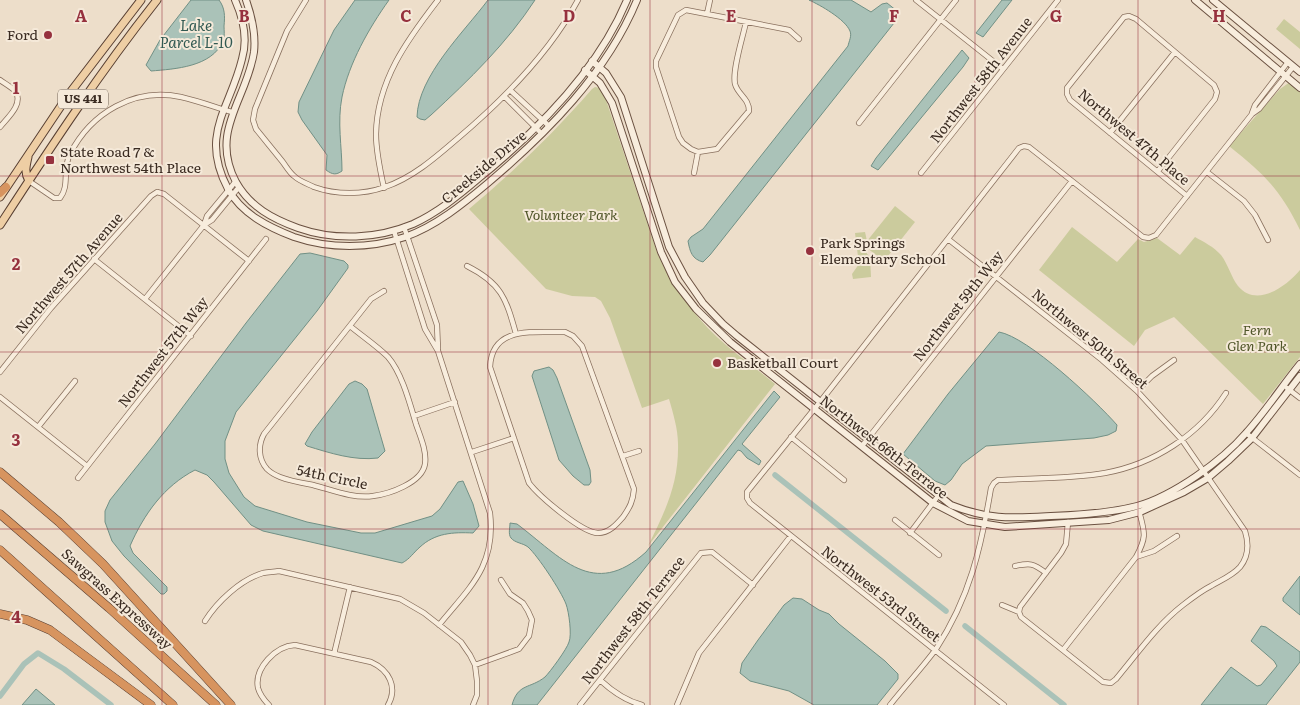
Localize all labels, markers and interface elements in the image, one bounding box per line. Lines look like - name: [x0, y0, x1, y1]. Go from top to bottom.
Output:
- text: A: [75, 3, 87, 27]
- text: B: [238, 3, 250, 27]
- text: C: [400, 3, 412, 27]
- text: D: [563, 3, 575, 27]
- text: E: [726, 3, 737, 27]
- text: F: [889, 3, 899, 27]
- text: G: [1050, 3, 1062, 27]
- text: H: [1212, 3, 1226, 27]
- street label: Northwest 58th Avenue: [925, 12, 1036, 147]
- water label: Lake Parcel L-10: [159, 13, 233, 53]
- place label: Ford: [7, 24, 38, 44]
- marker: Ford: [42, 29, 54, 41]
- text: 1: [13, 75, 20, 99]
- street label: Northwest 47th Place: [1074, 83, 1195, 189]
- road number: US 441: [58, 90, 108, 108]
- street label: Creekside Drive: [437, 125, 530, 208]
- place label: State Road 7 & Northwest 54th Place: [60, 141, 201, 177]
- marker: State Road 7 & Northwest 54th Place: [44, 154, 56, 166]
- park label: Volunteer Park: [524, 204, 618, 224]
- street label: Northwest 57th Avenue: [10, 207, 127, 337]
- place label: Park Springs Elementary School: [820, 232, 946, 268]
- marker: Park Springs Elementary School: [804, 245, 816, 257]
- street label: Northwest 59th Way: [908, 245, 1007, 365]
- text: 2: [12, 251, 21, 275]
- street label: Northwest 50th Street: [1028, 283, 1153, 393]
- street label: Northwest 57th Way: [113, 291, 212, 411]
- park label: Fern Glen Park: [1227, 319, 1287, 355]
- place label: Basketball Court: [727, 352, 839, 372]
- marker: Basketball Court: [711, 357, 723, 369]
- street label: Northwest 66th Terrace: [816, 390, 953, 503]
- text: 3: [12, 427, 21, 451]
- street label: 54th Circle: [295, 459, 370, 493]
- street label: Northwest 53rd Street: [818, 540, 946, 646]
- street label: Sawgrass Expressway: [58, 543, 178, 654]
- street label: Northwest 58th Terrace: [576, 551, 689, 688]
- text: 4: [11, 604, 21, 628]

